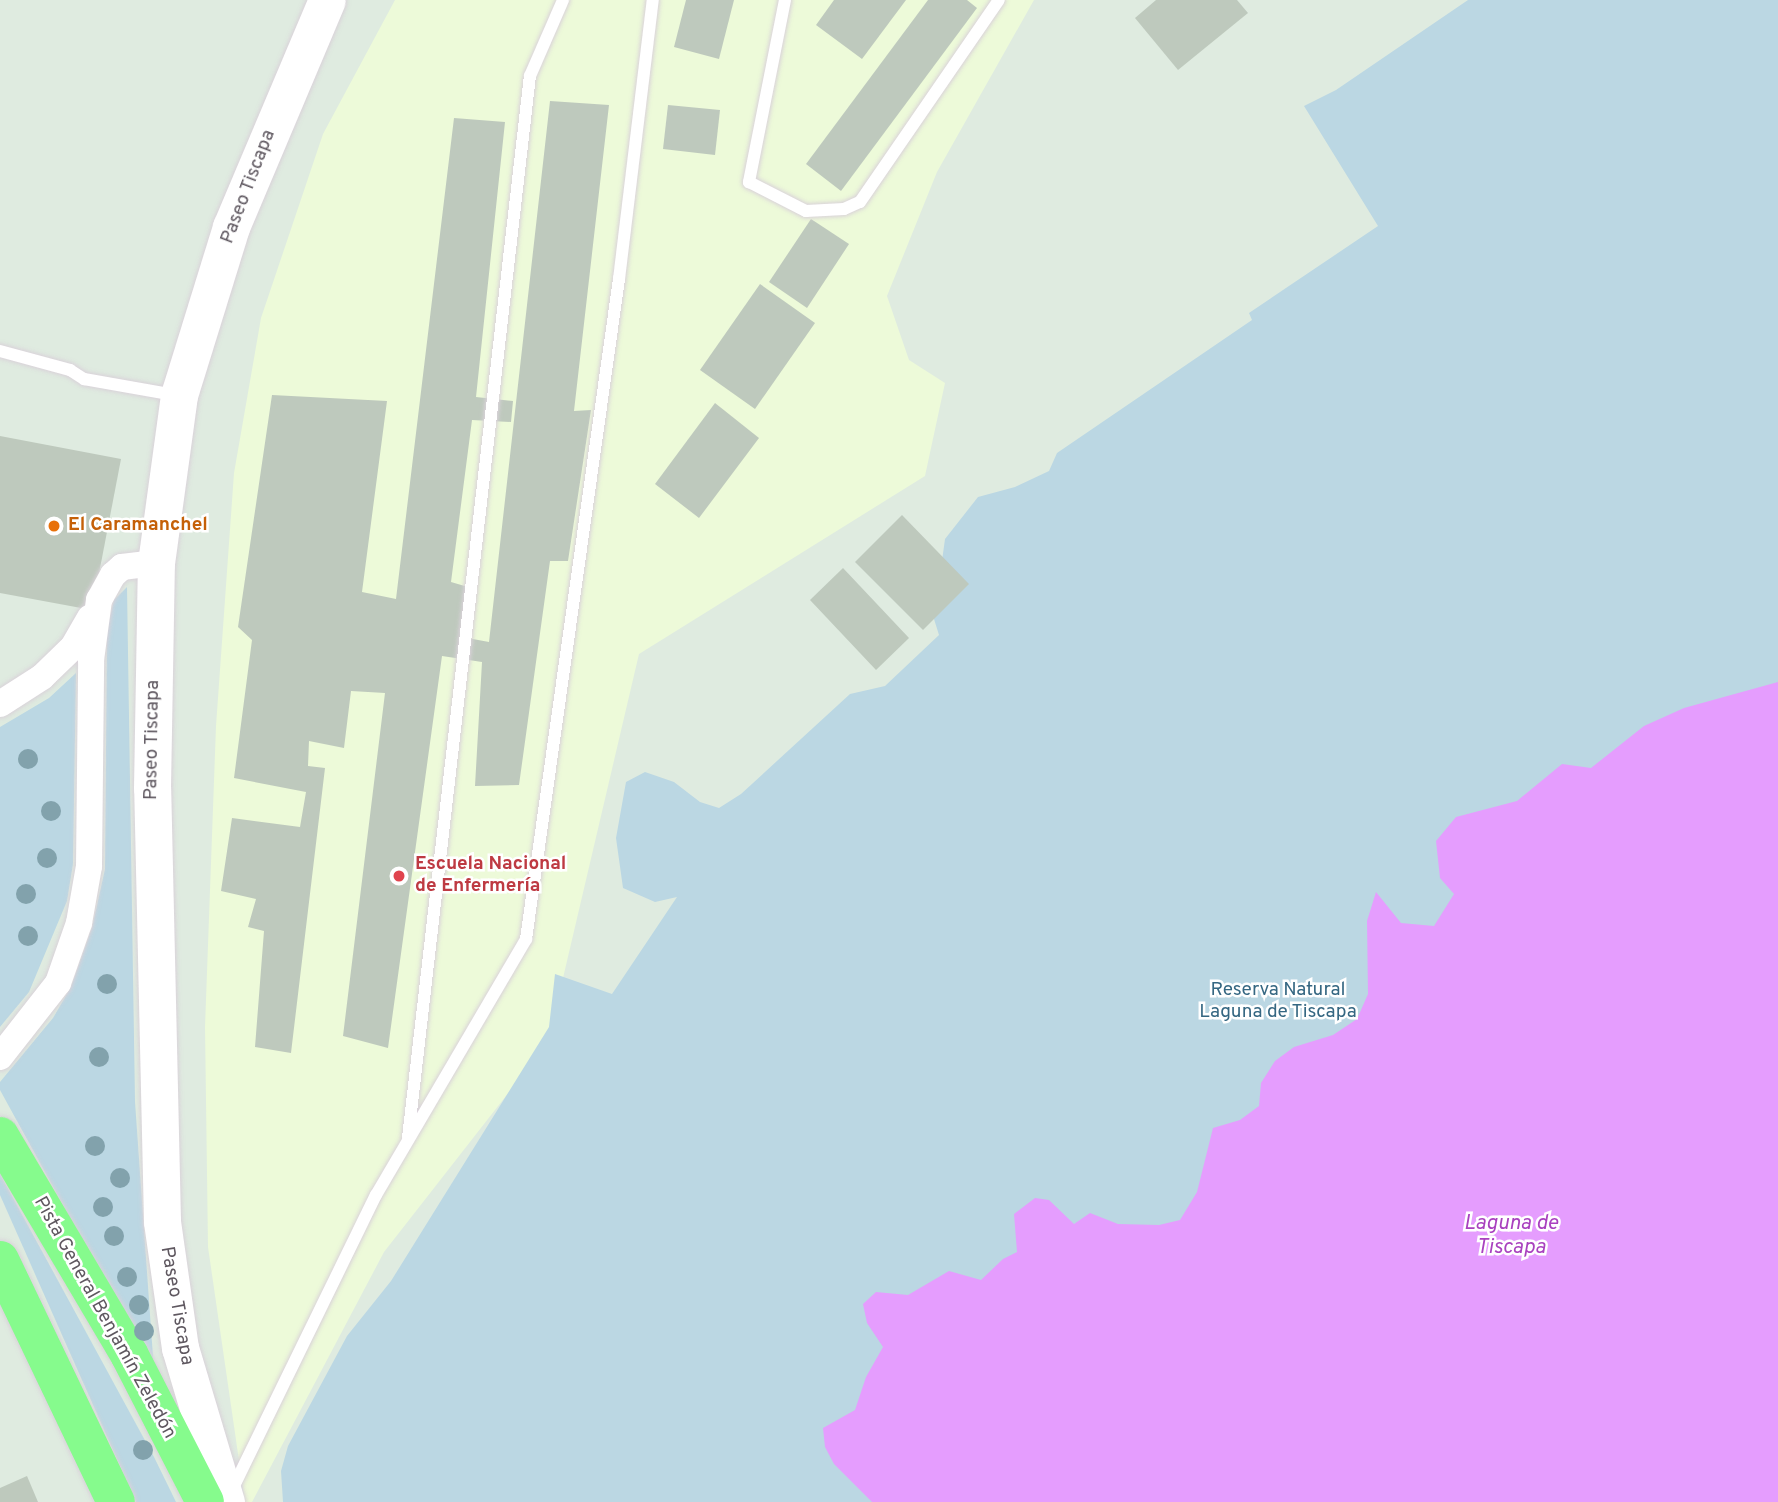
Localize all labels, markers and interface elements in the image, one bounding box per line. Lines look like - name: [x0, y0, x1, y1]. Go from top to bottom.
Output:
- street label: Paseo Tiscapa: [217, 126, 281, 248]
- place label: El Caramanchel: [68, 515, 208, 537]
- marker: El Caramanchel: [46, 518, 62, 534]
- street label: Paseo Tiscapa: [141, 679, 165, 801]
- place label: Escuela Nacional de Enfermería: [415, 854, 566, 898]
- marker: Escuela Nacional de Enfermería: [389, 866, 409, 886]
- park label: Reserva Natural Laguna de Tiscapa: [1199, 980, 1357, 1024]
- street label: Pista General Benjamín Zeledón: [28, 1193, 180, 1443]
- water label: Laguna de Tiscapa: [1464, 1211, 1558, 1261]
- street label: Paseo Tiscapa: [154, 1244, 198, 1368]

